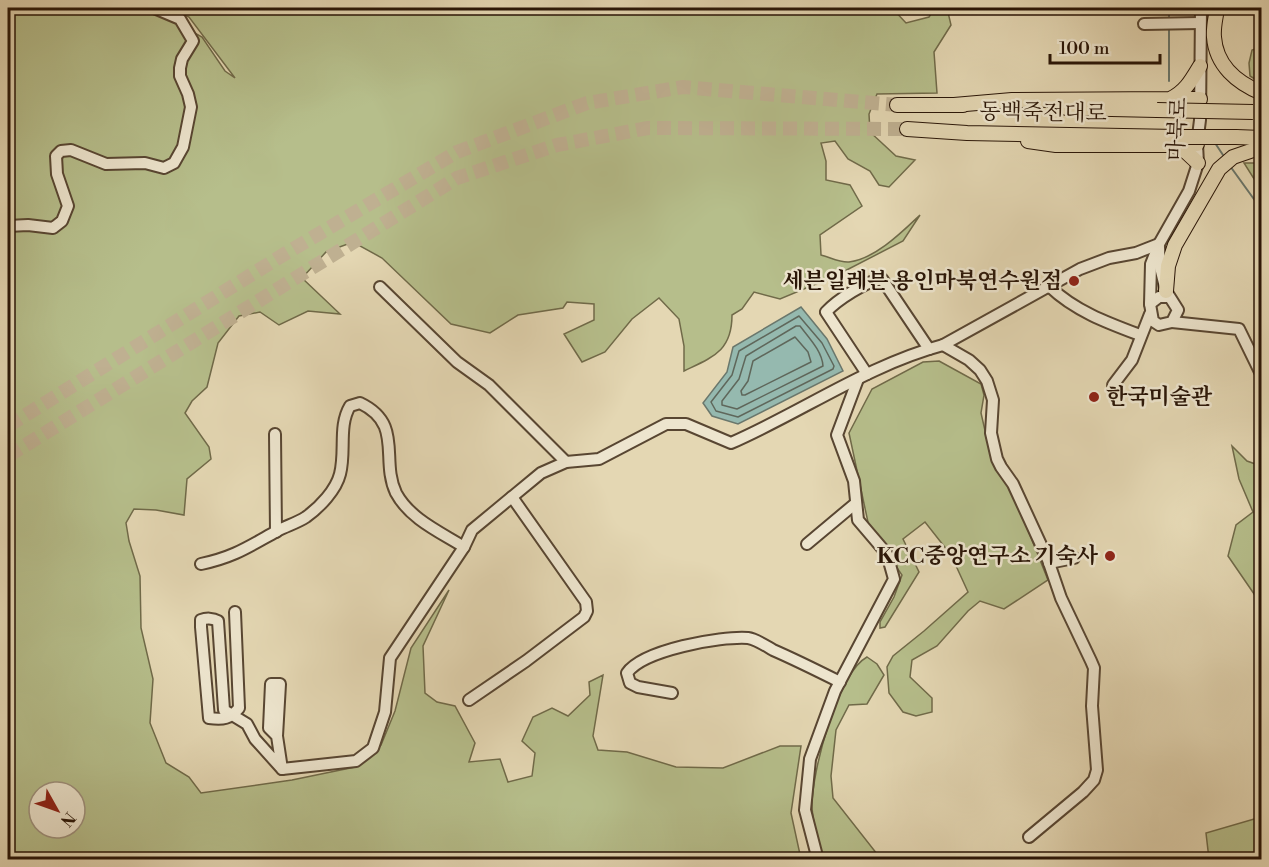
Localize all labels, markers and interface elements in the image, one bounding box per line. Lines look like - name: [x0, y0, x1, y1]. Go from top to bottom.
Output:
- scale bar: [1050, 27, 1160, 65]
- text: 100 m: [1059, 37, 1110, 60]
- street label: 마북로: [1163, 96, 1193, 162]
- street label: 동백죽전대로: [979, 98, 1107, 128]
- place label: 세븐일레븐 용인마북연수원점: [782, 268, 1062, 295]
- marker: 세븐일레븐 용인마북연수원점: [1067, 274, 1081, 288]
- place label: 한국미술관: [1106, 384, 1213, 411]
- marker: 한국미술관: [1087, 390, 1101, 404]
- place label: KCC중앙연구소 기숙사: [877, 543, 1099, 570]
- marker: KCC중앙연구소 기숙사: [1103, 549, 1117, 563]
- north arrow: [27, 780, 87, 840]
- text: N: [56, 808, 79, 831]

